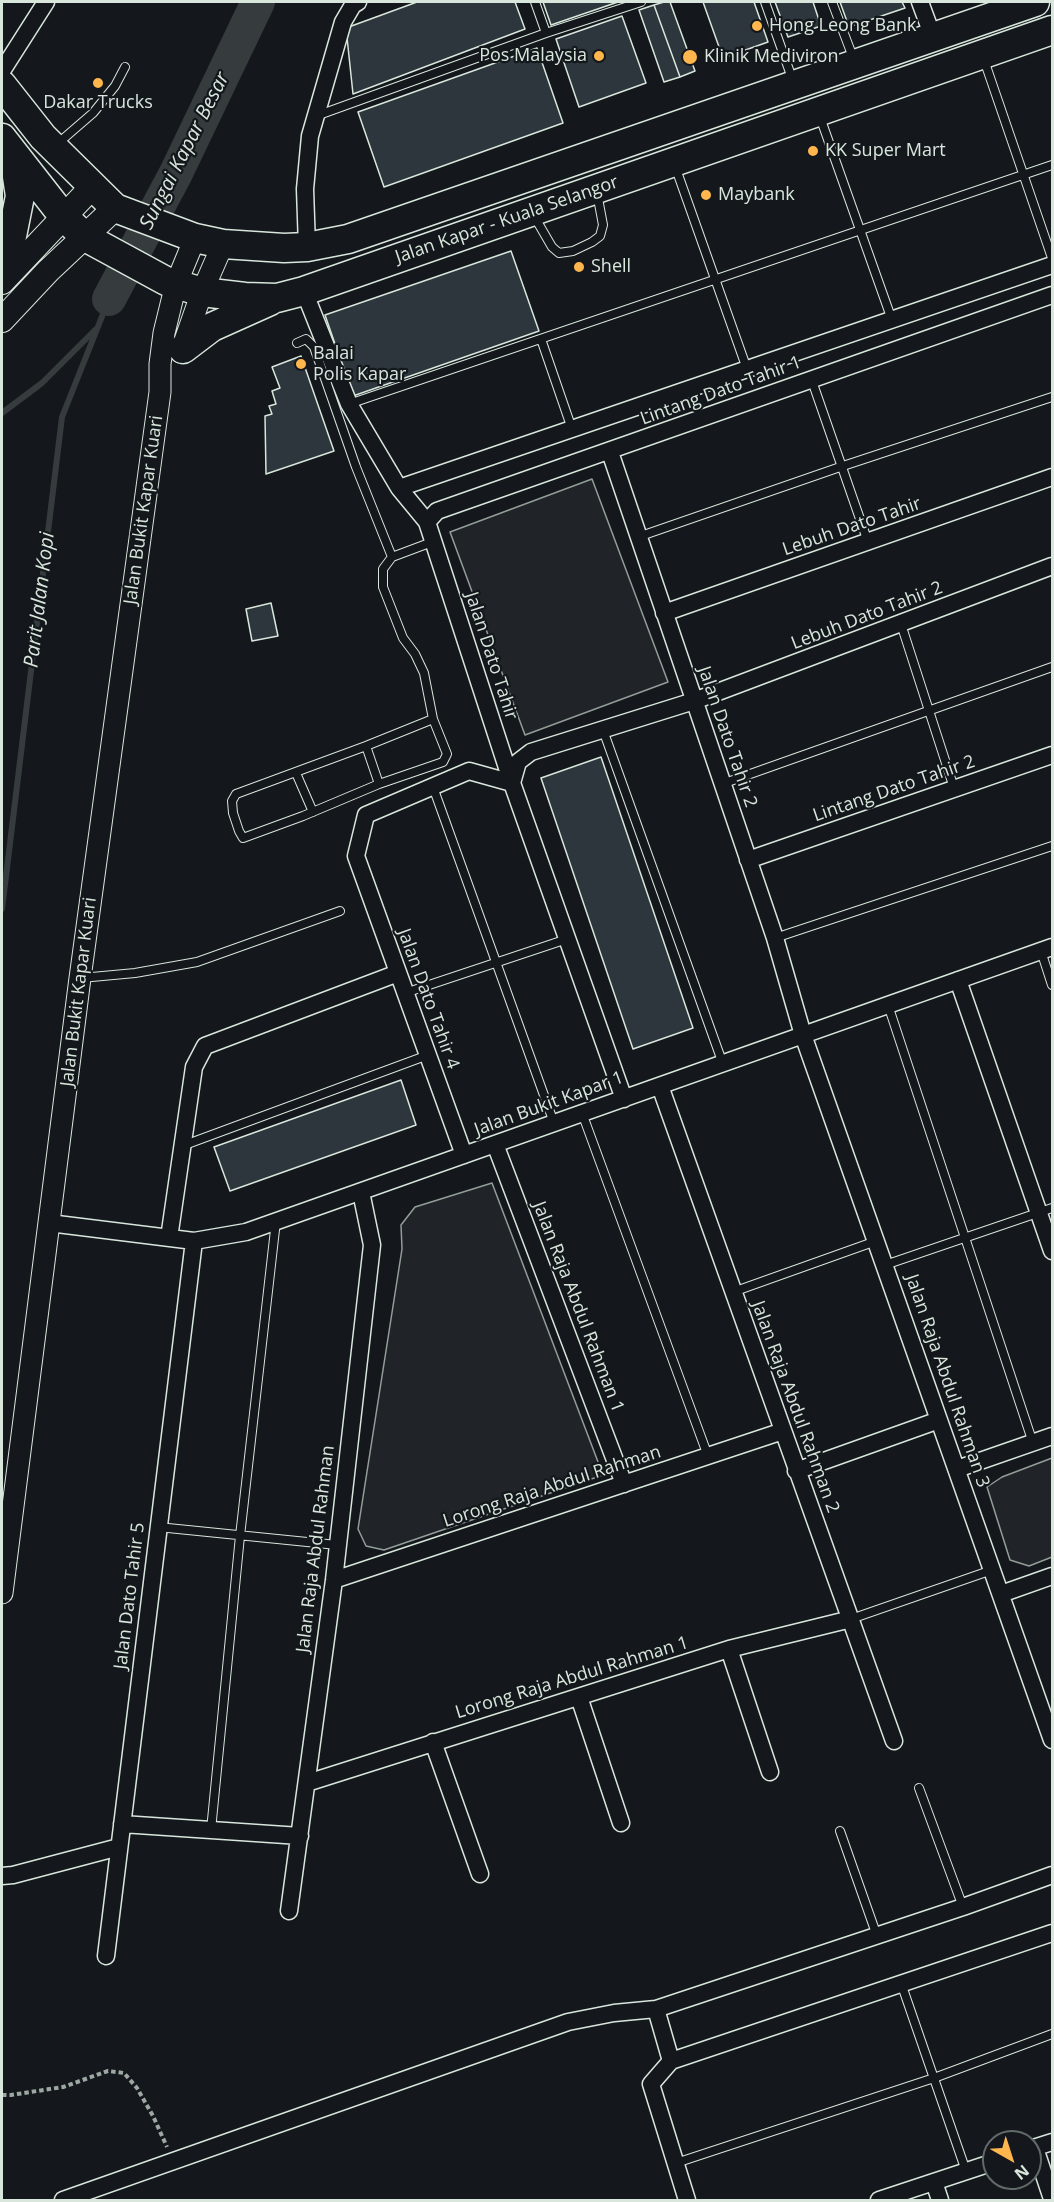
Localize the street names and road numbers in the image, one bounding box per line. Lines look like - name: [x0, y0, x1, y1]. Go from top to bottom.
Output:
- street label: Jalan Kapar - Kuala Selangor: [393, 172, 621, 268]
- street label: Lintang Dato Tahir 1: [638, 352, 804, 430]
- street label: Jalan Bukit Kapar Kuari: [120, 414, 168, 606]
- street label: Lebuh Dato Tahir: [780, 493, 924, 561]
- street label: Lebuh Dato Tahir 2: [788, 577, 946, 655]
- street label: Jalan Dato Tahir: [460, 589, 522, 723]
- street label: Jalan Dato Tahir 2: [693, 664, 761, 810]
- street label: Lintang Dato Tahir 2: [810, 751, 978, 827]
- street label: Jalan Bukit Kapar Kuari: [57, 896, 101, 1088]
- street label: Jalan Dato Tahir 4: [393, 926, 463, 1072]
- street label: Jalan Bukit Kapar 1: [471, 1067, 627, 1141]
- street label: Jalan Raja Abdul Rahman 1: [528, 1199, 628, 1415]
- street label: Jalan Raja Abdul Rahman 3: [900, 1272, 994, 1490]
- street label: Jalan Raja Abdul Rahman 2: [747, 1298, 843, 1516]
- street label: Lorong Raja Abdul Rahman: [440, 1442, 664, 1532]
- street label: Jalan Raja Abdul Rahman: [293, 1444, 339, 1654]
- street label: Jalan Dato Tahir 5: [110, 1521, 150, 1671]
- street label: Lorong Raja Abdul Rahman 1: [453, 1632, 691, 1724]

